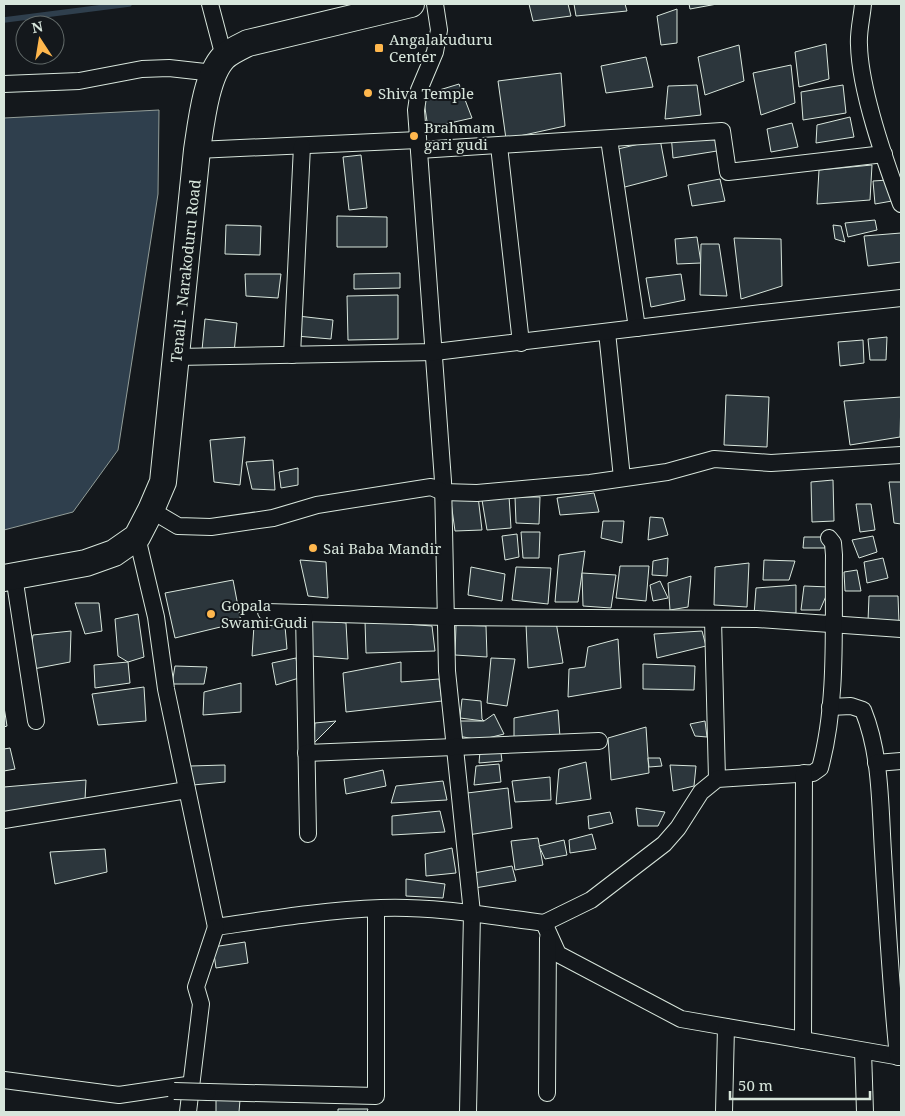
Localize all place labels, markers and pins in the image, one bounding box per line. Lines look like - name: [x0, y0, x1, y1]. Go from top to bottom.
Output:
- place label: Angalakuduru Center: [389, 29, 493, 66]
- marker: Angalakuduru Center: [373, 42, 385, 54]
- place label: Shiva Temple: [378, 83, 474, 103]
- marker: Shiva Temple: [362, 87, 374, 99]
- place label: Brahmam gari gudi: [424, 117, 495, 154]
- marker: Brahmam gari gudi: [408, 130, 420, 142]
- place label: Sai Baba Mandir: [323, 538, 441, 558]
- marker: Sai Baba Mandir: [307, 542, 319, 554]
- place label: Gopala Swami Gudi: [221, 595, 308, 632]
- marker: Gopala Swami Gudi: [205, 608, 217, 620]

